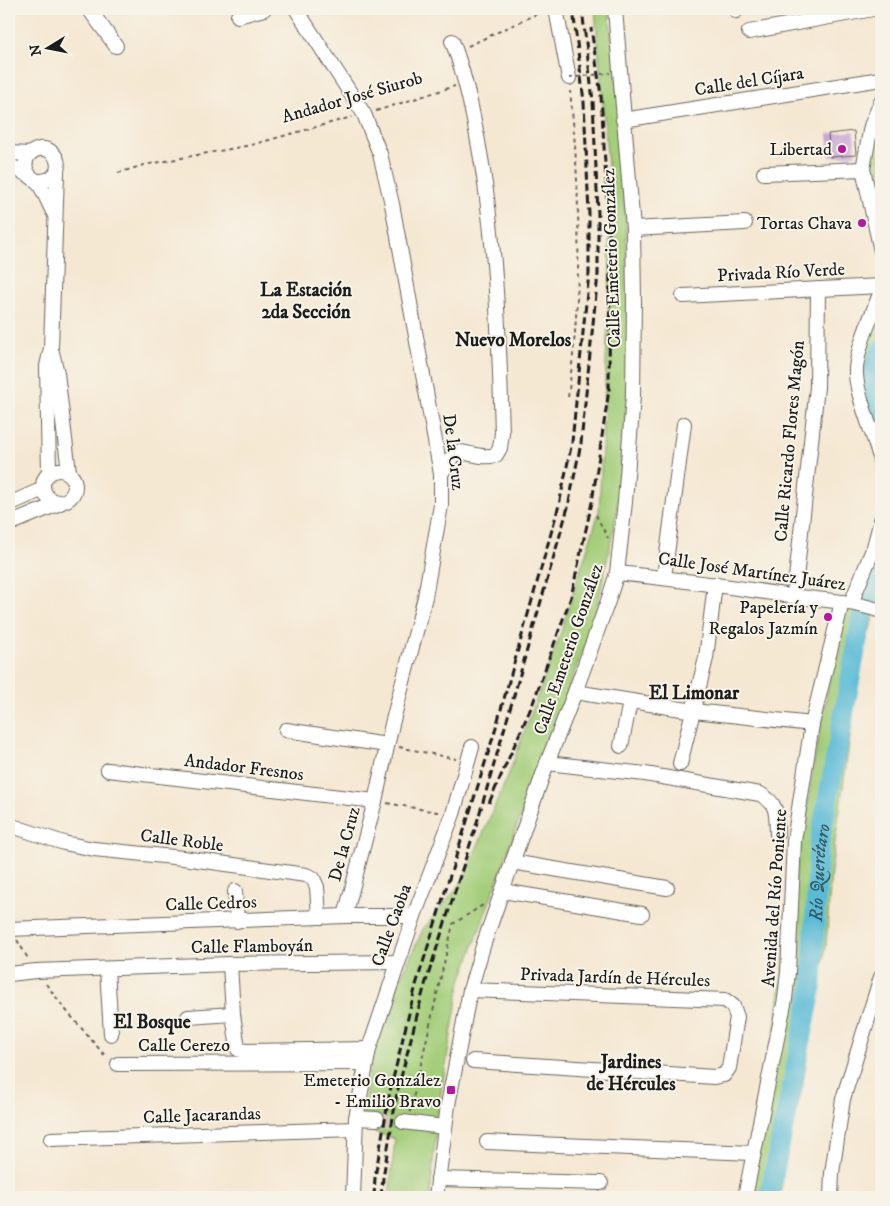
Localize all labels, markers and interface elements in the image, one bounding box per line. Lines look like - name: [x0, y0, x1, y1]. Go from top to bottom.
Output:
- north arrow: [22, 22, 72, 72]
- text: N: [26, 42, 46, 57]
- street label: Calle del Cíjara: [693, 62, 806, 101]
- street label: Andador José Siurob: [279, 67, 425, 129]
- place label: Libertad: [769, 139, 832, 161]
- marker: Libertad: [836, 143, 848, 155]
- street label: Calle Emeterio González: [598, 168, 626, 348]
- place label: Tortas Chava: [757, 213, 852, 235]
- marker: Tortas Chava: [856, 217, 868, 229]
- street label: Privada Río Verde: [717, 259, 846, 287]
- district label: La Estación 2da Sección: [260, 279, 353, 324]
- district label: Nuevo Morelos: [455, 329, 572, 352]
- street label: Calle Ricardo Flores Magón: [770, 339, 810, 543]
- street label: De la Cruz: [437, 413, 469, 492]
- street label: Calle José Martínez Juárez: [657, 548, 847, 596]
- street label: Calle Emeterio González: [529, 561, 609, 738]
- place label: Papelería y Regalos Jazmín: [708, 597, 819, 640]
- marker: Papelería y Regalos Jazmín: [822, 611, 834, 623]
- district label: El Limonar: [649, 682, 740, 705]
- street label: Andador Fresnos: [183, 750, 305, 786]
- street label: De la Cruz: [324, 804, 366, 884]
- street label: Avenida del Río Poniente: [758, 808, 792, 988]
- water label: Río Querétaro: [805, 822, 836, 923]
- street label: Calle Roble: [139, 825, 225, 857]
- street label: Calle Caoba: [367, 881, 417, 970]
- street label: Calle Cedros: [165, 891, 257, 917]
- street label: Calle Flamboyán: [191, 935, 314, 959]
- street label: Privada Jardín de Hércules: [519, 964, 710, 992]
- district label: El Bosque: [113, 1011, 191, 1035]
- street label: Calle Cerezo: [138, 1035, 230, 1057]
- district label: Jardines de Hércules: [586, 1051, 676, 1096]
- place label: Emeterio González - Emilio Bravo: [303, 1070, 441, 1113]
- marker: Emeterio González - Emilio Bravo: [445, 1084, 457, 1096]
- street label: Calle Jacarandas: [143, 1103, 261, 1129]

